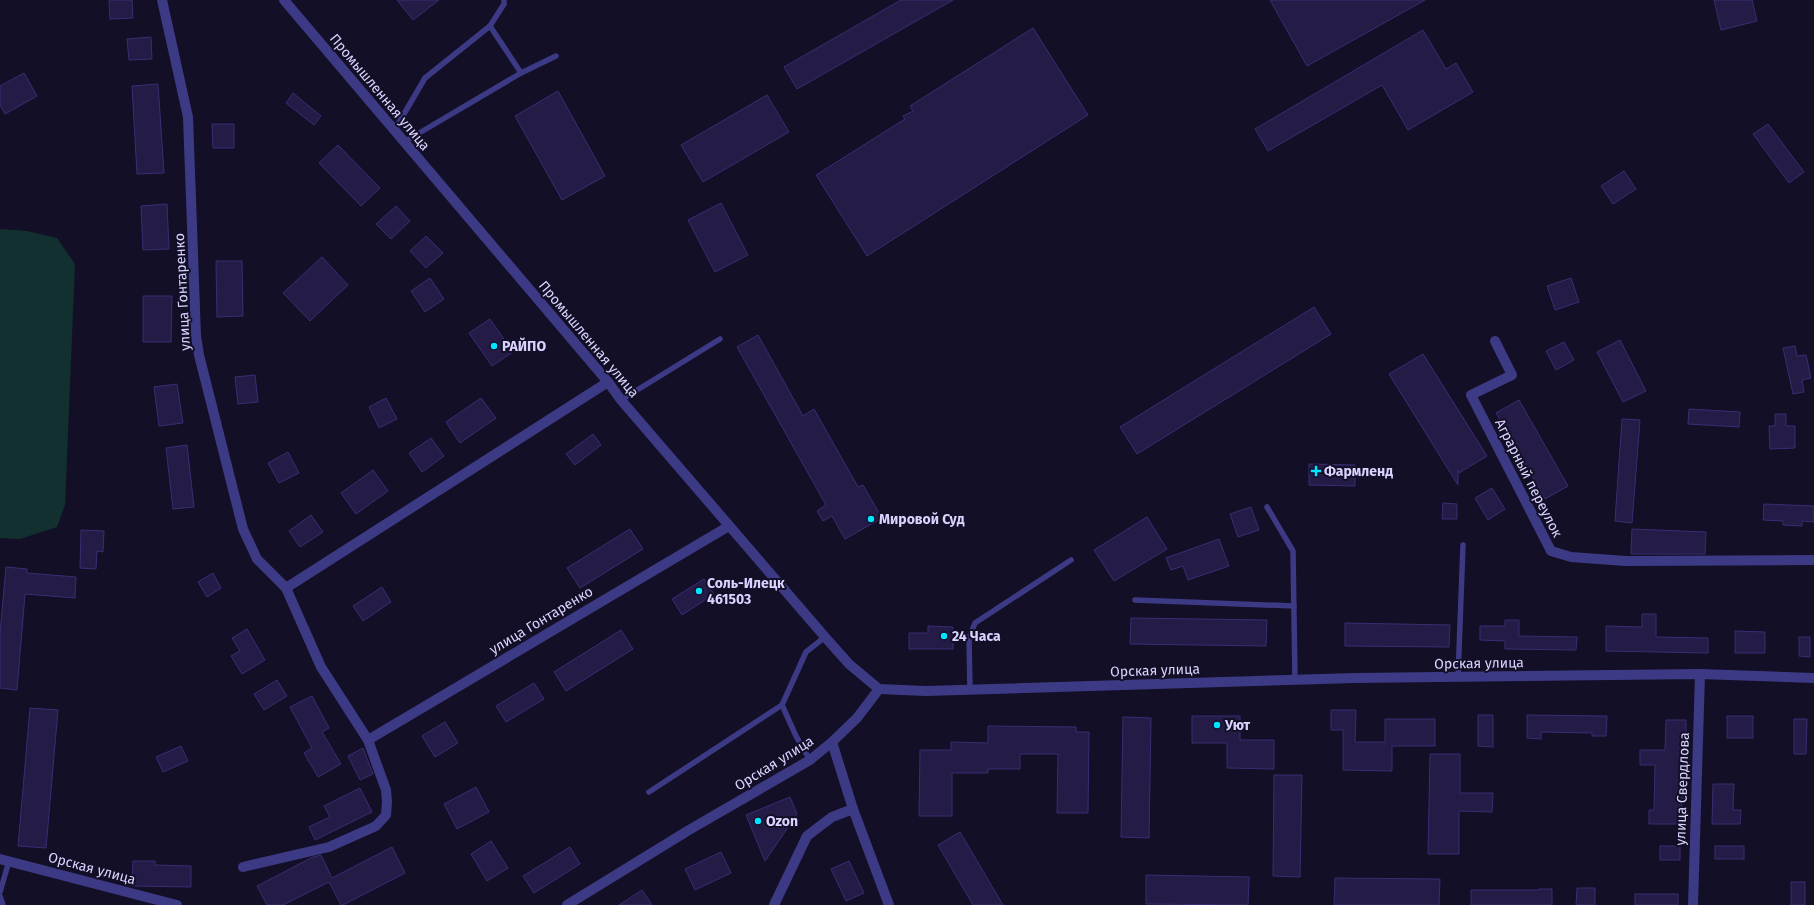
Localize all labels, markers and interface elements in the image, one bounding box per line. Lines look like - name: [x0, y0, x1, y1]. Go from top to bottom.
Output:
- street label: Промышленная улица: [326, 31, 433, 154]
- street label: улица Гонтаренко: [171, 233, 194, 351]
- street label: Промышленная улица: [535, 278, 642, 401]
- place label: РАЙПО: [502, 337, 546, 355]
- marker: РАЙПО: [489, 341, 499, 351]
- street label: Аграрный переулок: [1491, 416, 1566, 541]
- place label: Фармленд: [1324, 463, 1393, 480]
- marker: Фармленд: [1311, 466, 1321, 476]
- place label: Мировой Суд: [879, 511, 965, 528]
- marker: Мировой Суд: [866, 514, 876, 524]
- place label: Соль-Илецк 461503: [707, 575, 785, 608]
- street label: улица Гонтаренко: [486, 583, 596, 658]
- marker: Соль-Илецк 461503: [694, 586, 704, 596]
- place label: 24 Часа: [952, 628, 1001, 645]
- marker: 24 Часа: [939, 631, 949, 641]
- street label: Орская улица: [1434, 654, 1524, 673]
- street label: Орская улица: [1110, 660, 1200, 681]
- place label: Уют: [1224, 717, 1251, 734]
- marker: Уют: [1212, 720, 1222, 730]
- street label: Орская улица: [732, 732, 817, 794]
- street label: улица Свердлова: [1672, 732, 1693, 846]
- place label: Ozon: [766, 813, 798, 830]
- marker: Ozon: [753, 816, 763, 826]
- street label: Орская улица: [46, 849, 137, 888]

